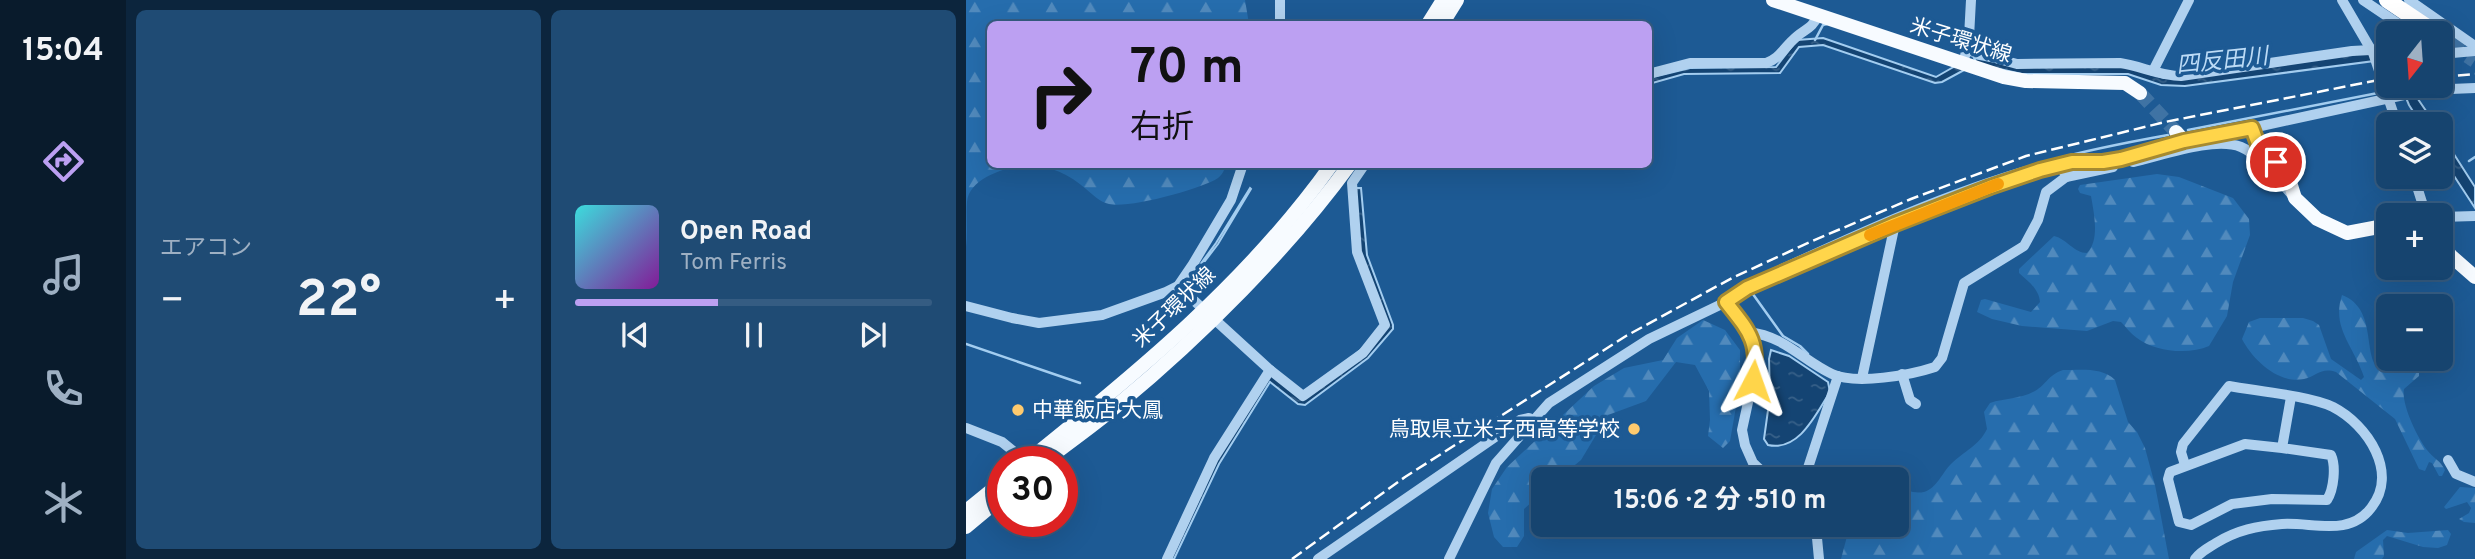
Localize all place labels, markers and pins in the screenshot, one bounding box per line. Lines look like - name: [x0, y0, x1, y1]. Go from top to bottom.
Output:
- pin: [2246, 132, 2306, 192]
- place label: 中華飯店 大鳳: [1032, 398, 1163, 425]
- marker: 中華飯店 大鳳: [1010, 402, 1026, 418]
- place label: 鳥取県立米子西高等学校: [1389, 417, 1620, 444]
- marker: 鳥取県立米子西高等学校: [1626, 421, 1642, 437]

